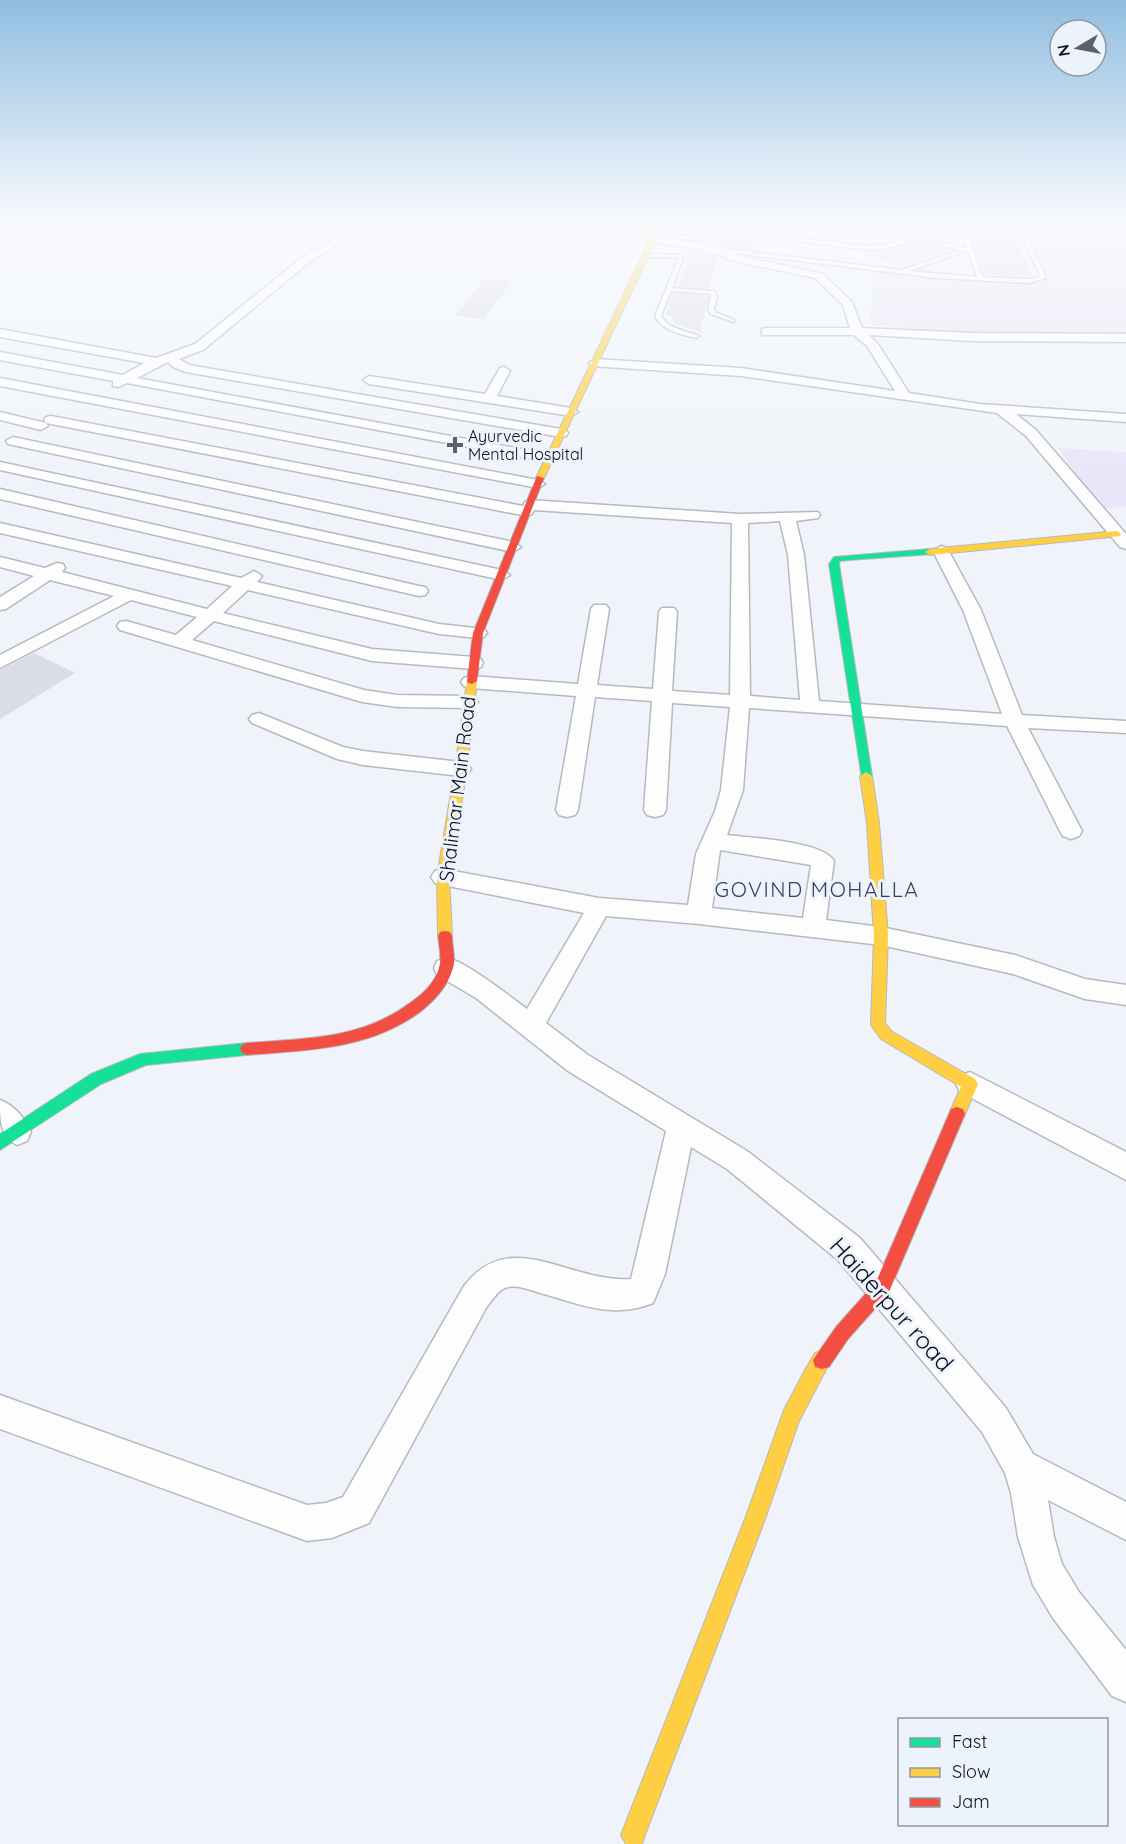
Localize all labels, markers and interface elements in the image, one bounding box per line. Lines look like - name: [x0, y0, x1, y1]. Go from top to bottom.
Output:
- north arrow: [1048, 18, 1108, 78]
- text: N: [1052, 43, 1074, 58]
- place label: Ayurvedic Mental Hospital: [468, 426, 583, 464]
- marker: Ayurvedic Mental Hospital: [446, 436, 464, 454]
- street label: Shalimar Main Road: [433, 695, 481, 883]
- district label: GOVIND MOHALLA: [715, 876, 919, 902]
- street label: Haiderpur road: [824, 1231, 960, 1377]
- legend: [898, 1718, 1108, 1826]
- text: Fast: [952, 1730, 987, 1753]
- text: Slow: [952, 1760, 990, 1783]
- text: Jam: [952, 1790, 990, 1813]

